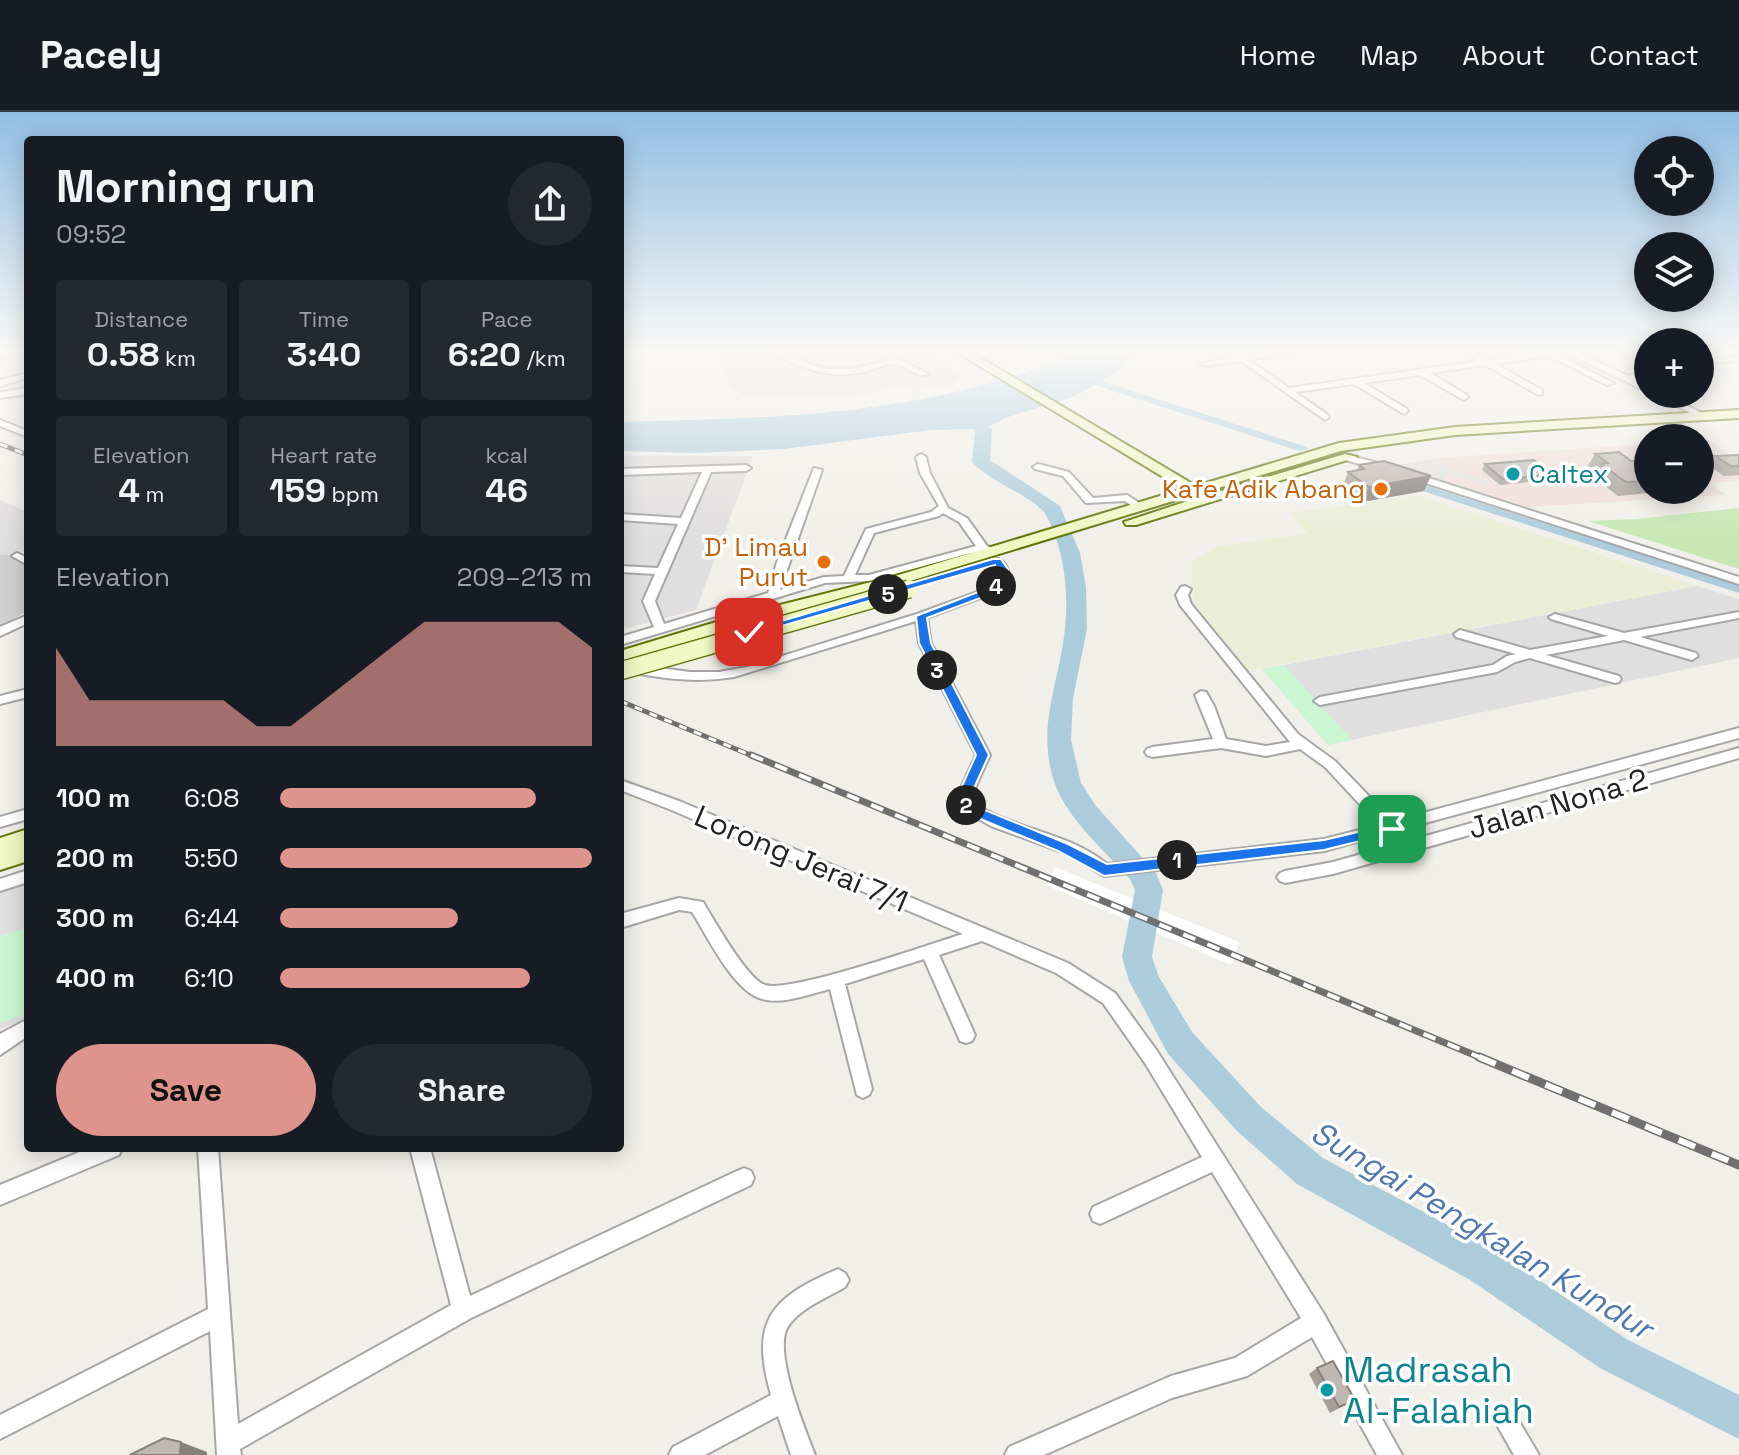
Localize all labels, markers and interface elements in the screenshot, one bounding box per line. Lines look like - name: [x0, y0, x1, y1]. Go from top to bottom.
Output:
- text: Pacely: [40, 31, 162, 79]
- text: Home: [1240, 37, 1316, 73]
- text: Map: [1360, 37, 1418, 73]
- text: About: [1462, 37, 1545, 73]
- text: Contact: [1589, 37, 1699, 73]
- map controls: [1634, 136, 1714, 504]
- button: locate: [1634, 136, 1714, 216]
- text: Morning run: [56, 159, 316, 215]
- button: share: [508, 162, 592, 246]
- text: 09:52: [56, 217, 126, 251]
- button: layers: [1634, 232, 1714, 312]
- text: Distance: [94, 305, 188, 333]
- text: Time: [299, 305, 349, 333]
- text: Pace: [481, 305, 532, 333]
- button: +: [1634, 328, 1714, 408]
- text: 0.58: [87, 333, 159, 376]
- text: 3:40: [287, 333, 361, 376]
- text: 6:20: [448, 333, 521, 376]
- text: km: [159, 344, 196, 372]
- text: /km: [521, 344, 566, 372]
- button: −: [1634, 424, 1714, 504]
- text: Elevation: [93, 441, 190, 469]
- text: Heart rate: [271, 441, 377, 469]
- text: kcal: [485, 441, 528, 469]
- place label: Caltex: [1529, 457, 1608, 491]
- marker: Caltex: [1504, 465, 1522, 483]
- text: 4: [118, 469, 140, 512]
- text: 159: [269, 469, 326, 512]
- text: 46: [485, 469, 528, 512]
- place label: Kafe Adik Abang: [1162, 472, 1365, 506]
- text: m: [140, 480, 164, 508]
- text: bpm: [326, 480, 379, 508]
- marker: Kafe Adik Abang: [1372, 480, 1390, 498]
- place label: D' Limau Purut: [704, 530, 808, 594]
- marker: D' Limau Purut: [815, 553, 833, 571]
- text: Elevation: [56, 560, 170, 594]
- text: 209–213 m: [457, 560, 592, 594]
- pin: 4: [976, 566, 1016, 606]
- text: 4: [989, 572, 1003, 600]
- pin: 5: [868, 574, 908, 614]
- text: 5: [881, 580, 895, 608]
- pin: [715, 598, 783, 666]
- icon: check: [727, 610, 771, 654]
- pin: 3: [917, 650, 957, 690]
- text: 3: [930, 656, 944, 684]
- street label: Jalan Nona 2: [1464, 759, 1652, 848]
- text: 100 m: [56, 781, 130, 815]
- text: 6:08: [184, 781, 239, 815]
- pin: 2: [946, 785, 986, 825]
- text: 2: [959, 791, 973, 819]
- pin: [1358, 795, 1426, 863]
- street label: Lorong Jerai 7/1: [689, 796, 914, 921]
- icon: arrive: [1370, 807, 1414, 851]
- pin: 1: [1157, 840, 1197, 880]
- text: 200 m: [56, 841, 134, 875]
- text: 5:50: [184, 841, 238, 875]
- text: 1: [1172, 846, 1182, 874]
- text: 300 m: [56, 901, 134, 935]
- text: 6:44: [184, 901, 239, 935]
- text: 400 m: [56, 961, 135, 995]
- text: 6:10: [184, 961, 234, 995]
- button: Save: [56, 1044, 316, 1136]
- button: Share: [332, 1044, 592, 1136]
- water label: Sungai Pengkalan Kundur: [1304, 1112, 1663, 1350]
- place label: Madrasah Al-Falahiah: [1343, 1347, 1534, 1434]
- marker: Madrasah Al-Falahiah: [1318, 1381, 1336, 1399]

